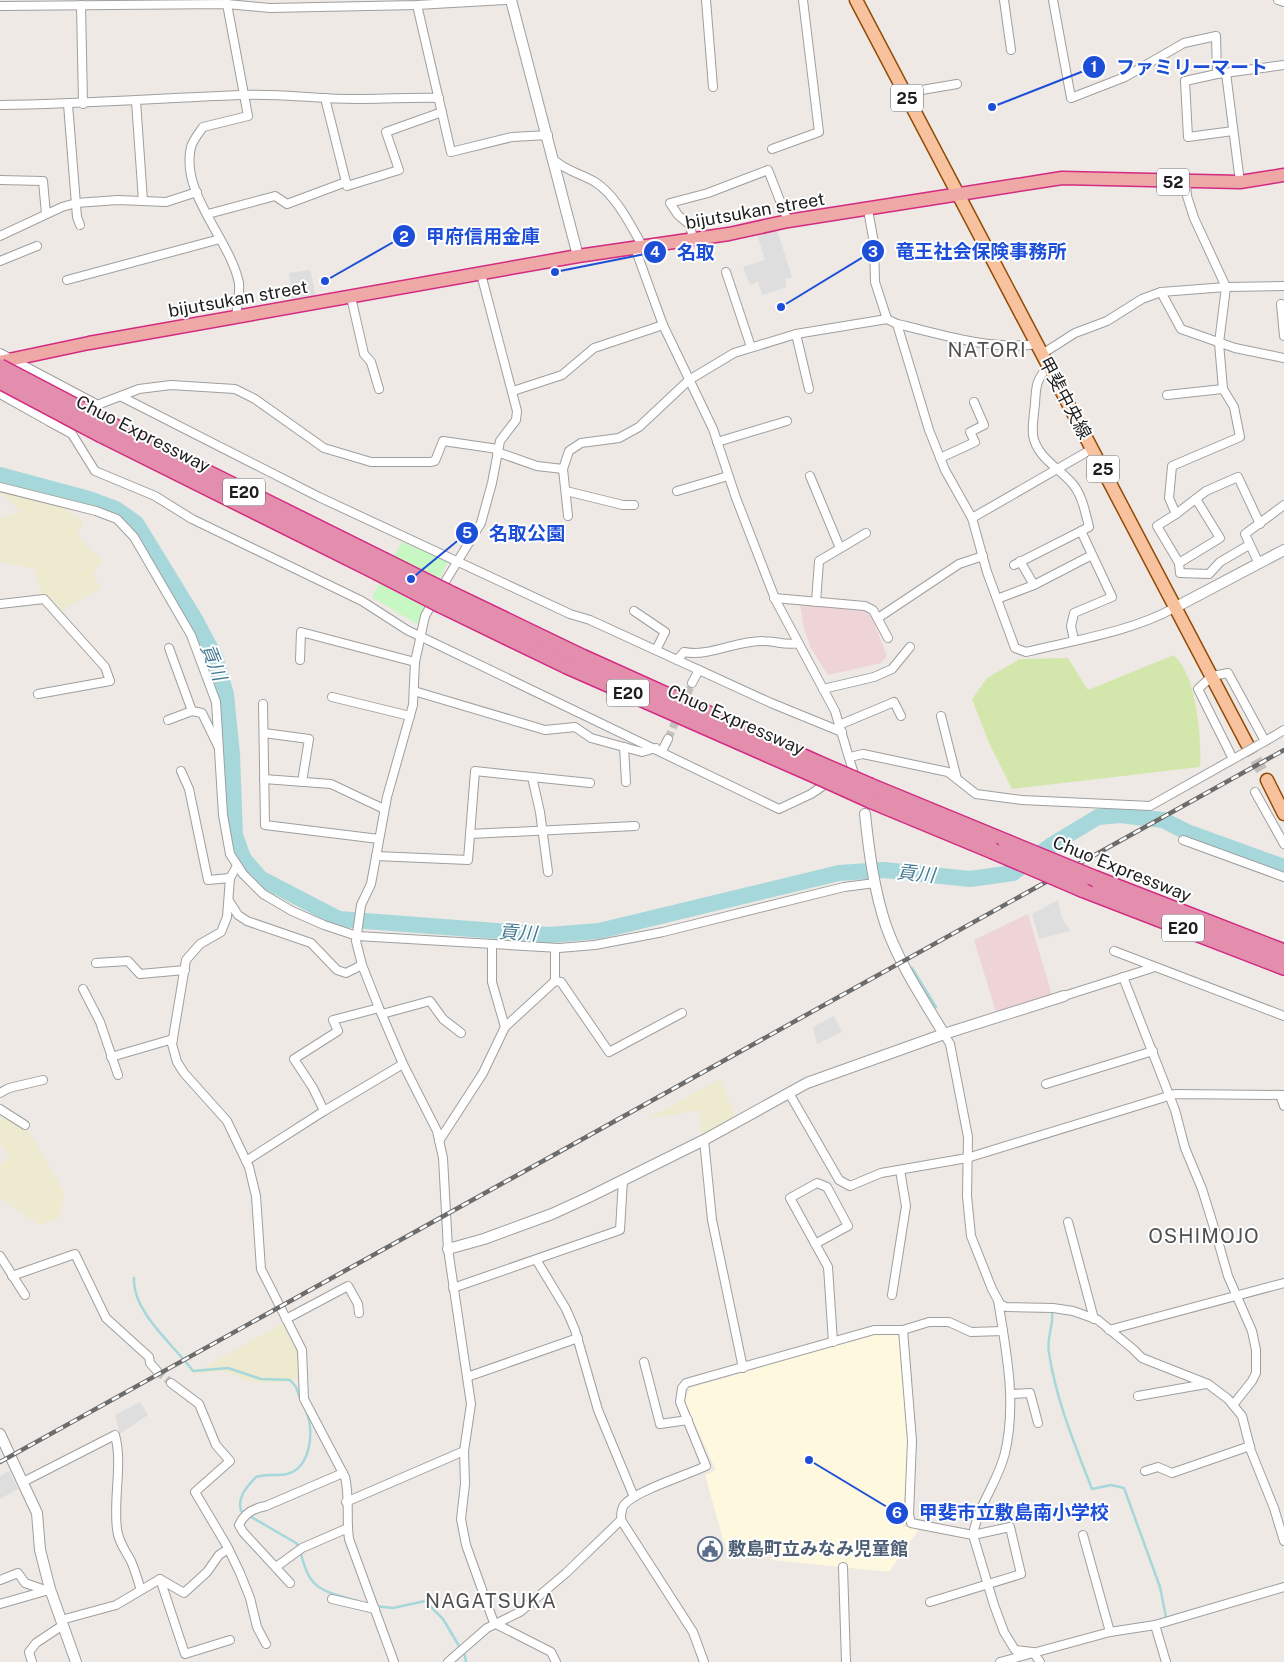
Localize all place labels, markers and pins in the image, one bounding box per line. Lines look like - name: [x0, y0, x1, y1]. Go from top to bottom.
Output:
- callout: ファミリーマート: [1081, 50, 1278, 84]
- callout: 甲府信用金庫: [391, 219, 550, 253]
- callout: 竜王社会保険事務所: [860, 234, 1076, 268]
- callout: 名取: [642, 235, 725, 269]
- callout: 名取公園: [454, 516, 575, 550]
- callout: 甲斐市立敷島南小学校: [884, 1496, 1119, 1530]
- public building icon: 敷島町立みなみ児童館: [697, 1536, 723, 1562]
- place label: 敷島町立みなみ児童館: [728, 1538, 908, 1559]

